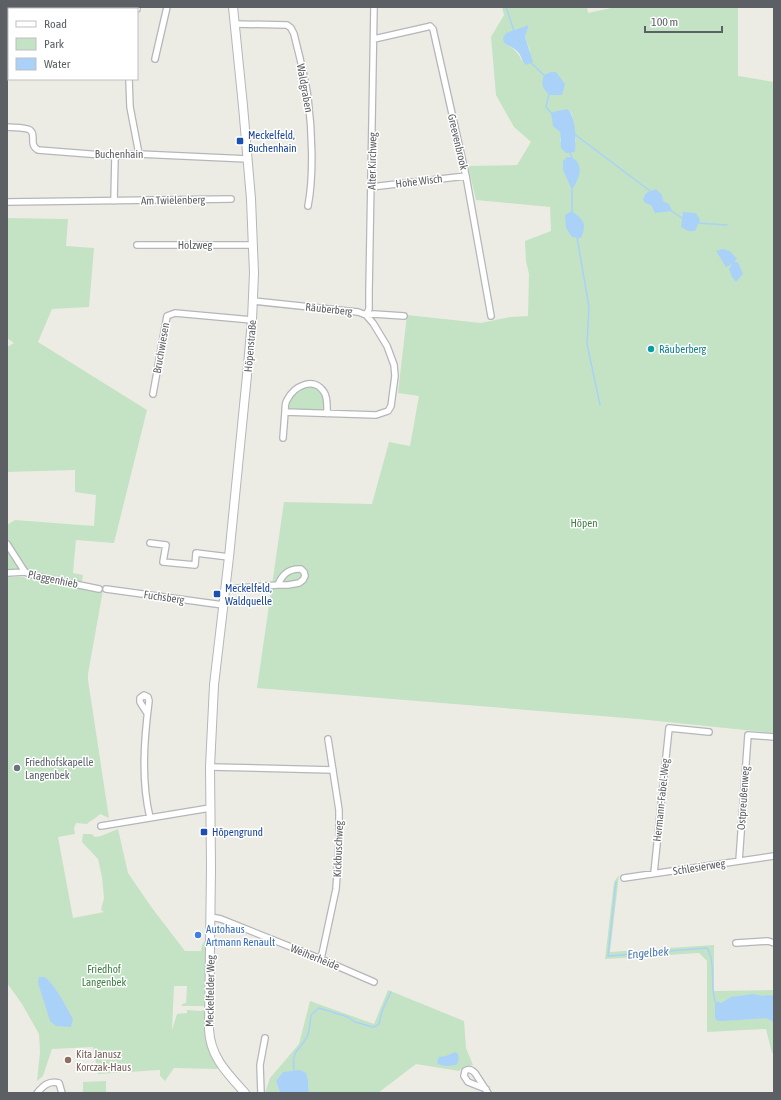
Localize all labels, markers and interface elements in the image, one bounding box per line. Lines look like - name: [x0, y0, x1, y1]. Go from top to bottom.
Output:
- legend: [8, 8, 138, 80]
- scale bar: [645, 8, 722, 34]
- text: 100 m: [651, 15, 678, 29]
- text: Road: [44, 17, 67, 31]
- text: Park: [44, 37, 65, 51]
- text: Water: [44, 57, 71, 71]
- street label: Waldgraben: [295, 63, 315, 113]
- street label: Greevenbrook: [446, 113, 470, 171]
- place label: Meckelfeld, Buchenhain: [248, 129, 297, 154]
- street label: Alter Kirchweg: [365, 132, 379, 190]
- marker: Meckelfeld, Buchenhain: [235, 136, 245, 146]
- street label: Buchenhain: [95, 148, 143, 160]
- street label: Hohe Wisch: [395, 172, 443, 190]
- street label: Am Twielenberg: [141, 193, 206, 207]
- street label: Holzweg: [178, 239, 213, 251]
- street label: Räuberberg: [305, 301, 353, 317]
- street label: Höpenstraße: [242, 319, 258, 373]
- street label: Bruchwiesen: [151, 322, 171, 374]
- place label: Räuberberg: [659, 343, 707, 355]
- marker: Räuberberg: [646, 344, 656, 354]
- park label: Höpen: [570, 517, 598, 529]
- street label: Plaggenhieb: [27, 568, 79, 590]
- place label: Meckelfeld, Waldquelle: [225, 582, 272, 607]
- street label: Fuchsberg: [143, 588, 185, 606]
- marker: Meckelfeld, Waldquelle: [212, 589, 222, 599]
- place label: Friedhofskapelle Langenbek: [25, 756, 93, 781]
- street label: Hermann-Fabel-Weg: [651, 758, 671, 842]
- marker: Friedhofskapelle Langenbek: [12, 763, 22, 773]
- street label: Ostpreußenweg: [735, 765, 751, 830]
- street label: Kickbuschweg: [331, 820, 345, 878]
- place label: Höpengrund: [212, 826, 263, 838]
- marker: Höpengrund: [199, 827, 209, 837]
- street label: Schlesierweg: [672, 857, 726, 877]
- place label: Autohaus Artmann Renault: [206, 923, 275, 948]
- marker: Autohaus Artmann Renault: [193, 930, 203, 940]
- street label: Weiherheide: [289, 942, 341, 972]
- water label: Engelbek: [627, 944, 670, 962]
- street label: Meckelfelder Weg: [203, 955, 217, 1027]
- park label: Friedhof Langenbek: [82, 963, 126, 988]
- place label: Kita Janusz Korczak-Haus: [76, 1048, 131, 1073]
- marker: Kita Janusz Korczak-Haus: [63, 1055, 73, 1065]

